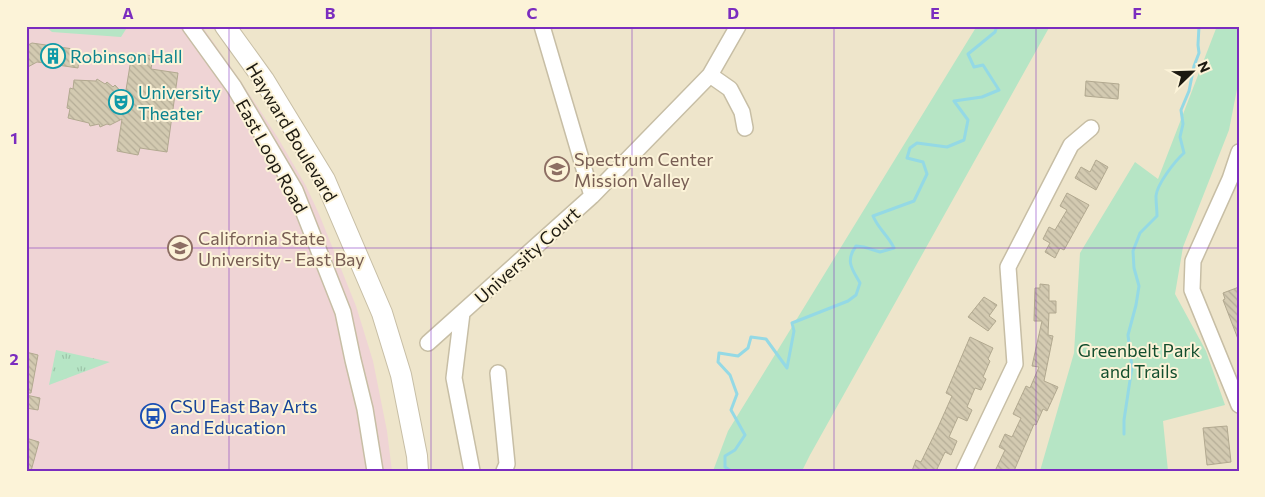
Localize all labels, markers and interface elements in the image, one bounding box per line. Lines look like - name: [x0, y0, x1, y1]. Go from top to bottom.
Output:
- text: A: [122, 3, 134, 22]
- text: B: [325, 3, 336, 22]
- text: C: [527, 3, 538, 22]
- text: D: [727, 3, 739, 22]
- text: E: [930, 3, 940, 22]
- text: F: [1132, 3, 1142, 22]
- building icon: Robinson Hall: [40, 43, 66, 69]
- place label: Robinson Hall: [70, 45, 183, 67]
- north arrow: [1168, 48, 1218, 98]
- street label: Hayward Boulevard: [242, 58, 342, 206]
- text: N: [1195, 59, 1214, 75]
- place label: University Theater: [138, 81, 221, 124]
- theatre icon: University Theater: [108, 89, 134, 115]
- street label: East Loop Road: [232, 95, 312, 217]
- text: 1: [10, 128, 18, 147]
- place label: Spectrum Center Mission Valley: [574, 148, 713, 191]
- school or university icon: Spectrum Center Mission Valley: [544, 156, 570, 182]
- street label: University Court: [470, 202, 584, 308]
- place label: California State University - East Bay: [198, 227, 365, 270]
- school or university icon: California State University - East Bay: [167, 235, 193, 261]
- park label: Greenbelt Park and Trails: [1078, 339, 1201, 382]
- text: 2: [9, 349, 19, 368]
- place label: CSU East Bay Arts and Education: [170, 395, 317, 438]
- bus stop icon: CSU East Bay Arts and Education: [140, 403, 166, 429]

